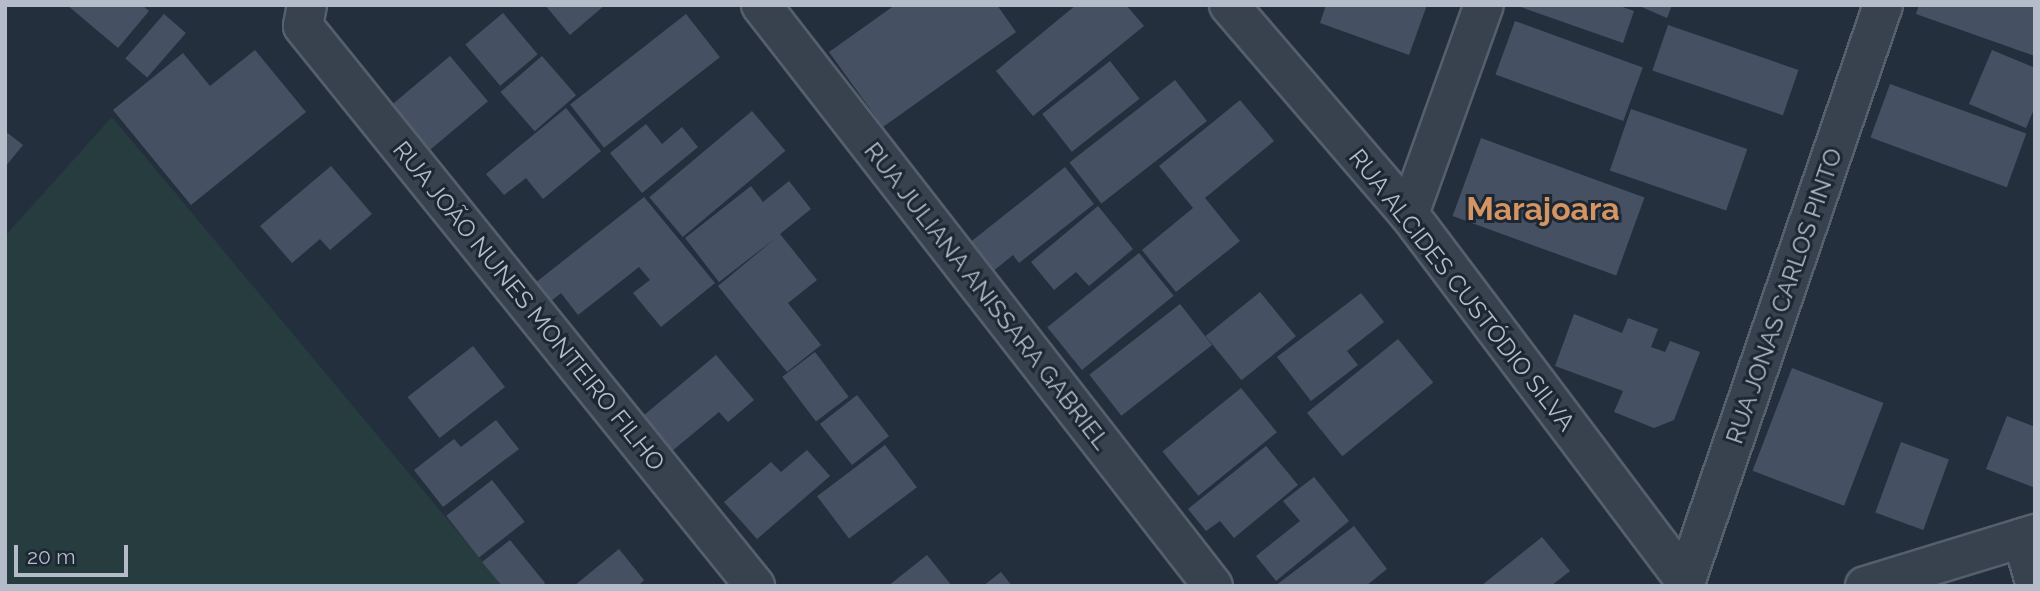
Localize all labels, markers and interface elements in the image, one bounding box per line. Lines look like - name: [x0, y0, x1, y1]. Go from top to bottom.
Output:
- street label: RUA JOÃO NUNES MONTEIRO FILHO: [387, 135, 671, 477]
- street label: RUA JULIANA ANISSARA GABRIEL: [857, 135, 1117, 457]
- street label: RUA ALCIDES CUSTÓDIO SILVA: [1342, 143, 1582, 437]
- street label: RUA JONAS CARLOS PINTO: [1720, 144, 1848, 448]
- district label: Marajoara: [1466, 190, 1620, 228]
- scale bar: [18, 532, 131, 576]
- text: 20 m: [27, 544, 75, 569]

